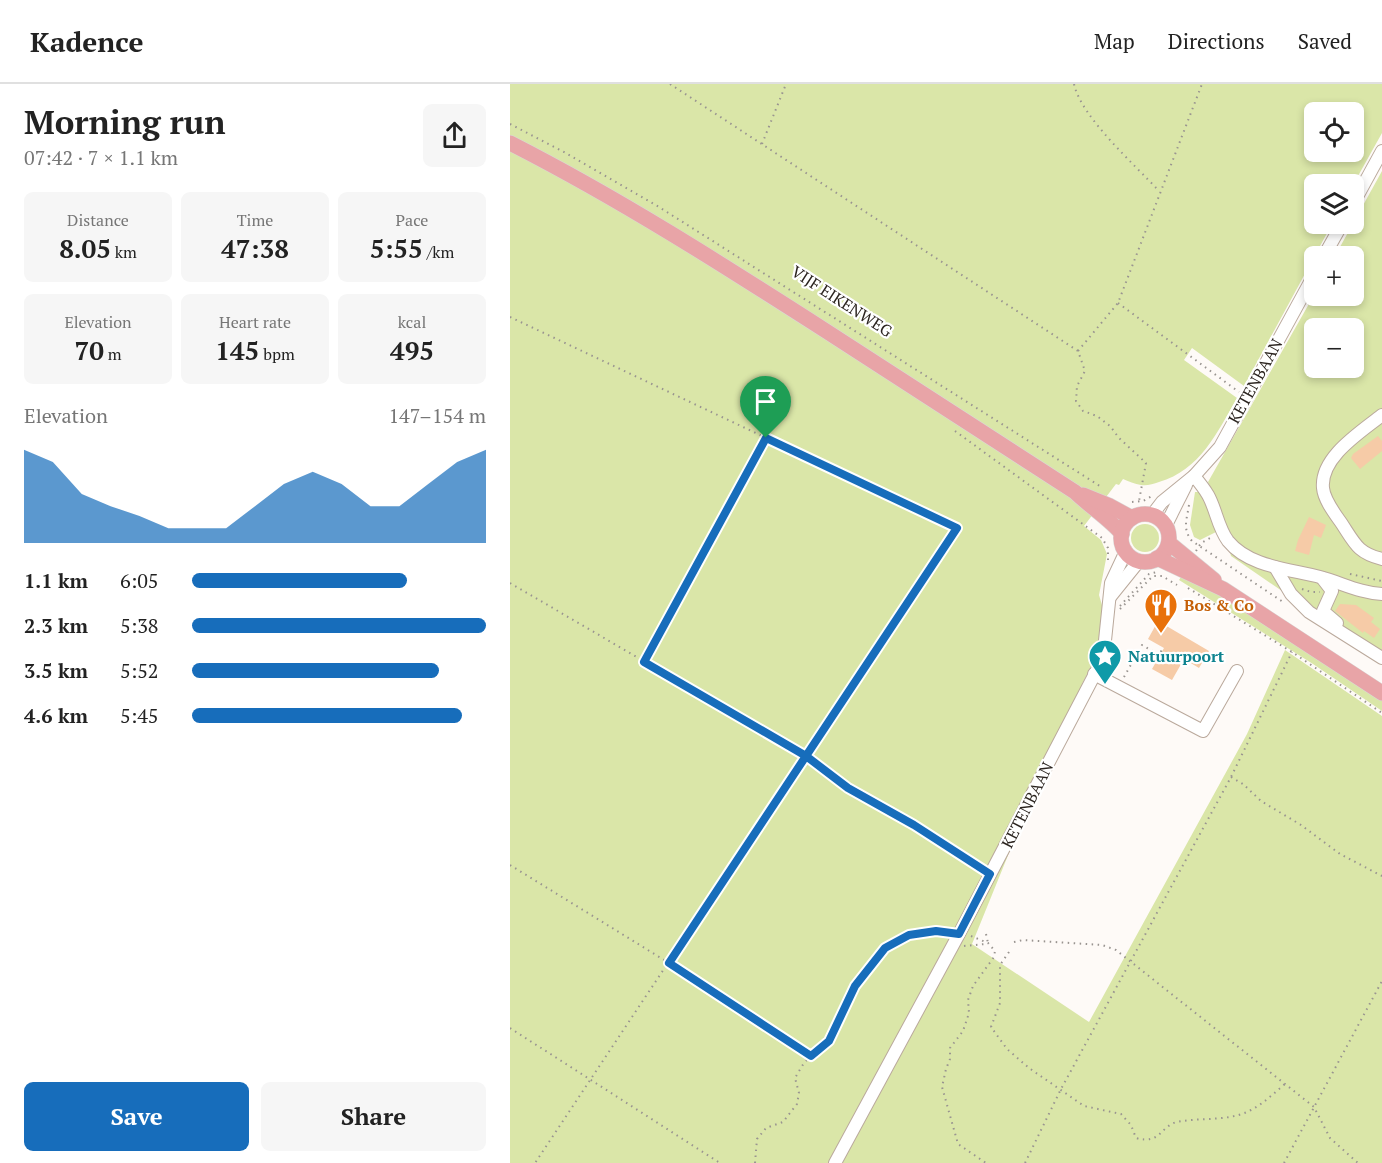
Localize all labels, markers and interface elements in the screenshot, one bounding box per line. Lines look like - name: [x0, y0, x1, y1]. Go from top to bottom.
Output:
- text: Kadence: [30, 23, 144, 60]
- text: Map: [1094, 27, 1135, 55]
- text: Directions: [1168, 27, 1265, 55]
- text: Saved: [1298, 27, 1352, 55]
- text: Morning run: [24, 100, 226, 143]
- map controls: [1304, 102, 1364, 378]
- button: locate: [1304, 102, 1364, 162]
- button: share: [423, 104, 486, 167]
- text: 07:42 · 7 × 1.1 km: [24, 144, 178, 171]
- button: layers: [1304, 174, 1364, 234]
- text: Distance: [67, 209, 129, 231]
- text: Time: [237, 209, 273, 231]
- text: Pace: [396, 209, 428, 231]
- text: 8.05: [59, 231, 111, 265]
- text: 47:38: [221, 231, 289, 265]
- text: 5:55: [370, 231, 423, 265]
- text: km: [111, 241, 137, 263]
- text: /km: [423, 241, 454, 263]
- button: +: [1304, 246, 1364, 306]
- street label: VIJF EIKENWEG: [787, 260, 897, 342]
- text: Elevation: [64, 311, 132, 333]
- text: Heart rate: [219, 311, 291, 333]
- text: kcal: [398, 311, 426, 333]
- button: −: [1304, 318, 1364, 378]
- text: 70: [74, 333, 104, 367]
- text: 145: [215, 333, 259, 367]
- text: 495: [390, 333, 434, 367]
- street label: KETENBAAN: [1223, 334, 1288, 427]
- text: m: [104, 343, 122, 365]
- text: bpm: [259, 343, 295, 365]
- pin: [740, 376, 791, 438]
- icon: arrive: [749, 385, 782, 418]
- text: Elevation: [24, 402, 108, 429]
- text: 147–154 m: [388, 402, 486, 429]
- text: 1.1 km: [24, 567, 88, 594]
- text: 6:05: [120, 567, 159, 594]
- restaurant icon: Bos & Co: [1143, 587, 1179, 634]
- place label: Bos & Co: [1184, 594, 1254, 616]
- text: 2.3 km: [24, 612, 88, 639]
- text: 5:38: [120, 612, 159, 639]
- place icon: Natuurpoort: [1087, 638, 1123, 685]
- place label: Natuurpoort: [1128, 645, 1225, 667]
- text: 3.5 km: [24, 657, 88, 684]
- text: 5:52: [120, 657, 159, 684]
- text: 4.6 km: [24, 702, 88, 729]
- text: 5:45: [120, 702, 159, 729]
- street label: KETENBAAN: [996, 758, 1058, 852]
- button: Save: [24, 1082, 249, 1151]
- button: Share: [261, 1082, 486, 1151]

